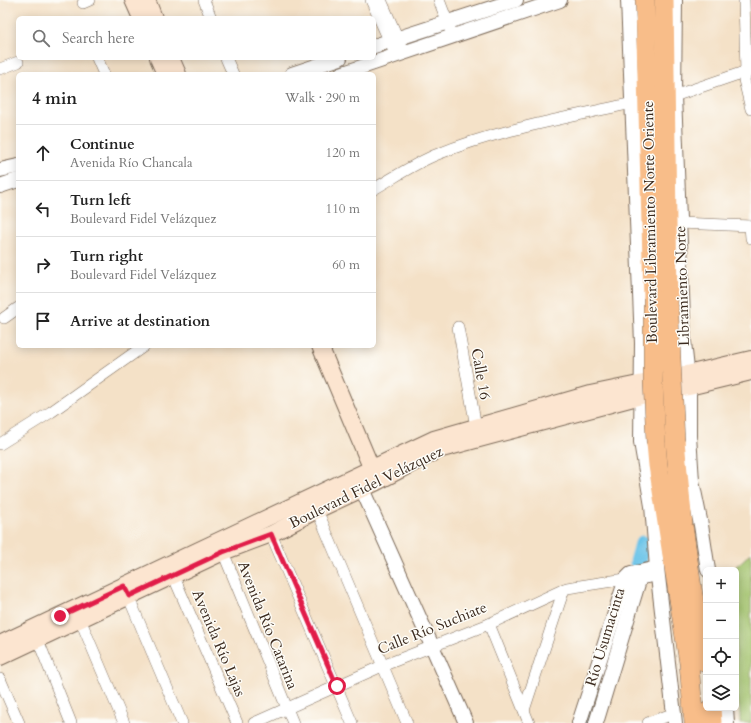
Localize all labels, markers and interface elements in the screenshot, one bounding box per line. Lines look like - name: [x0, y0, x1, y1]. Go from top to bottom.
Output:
- search box: [16, 16, 376, 60]
- icon: search: [30, 27, 52, 49]
- text: Search here: [62, 28, 135, 48]
- text: 4 min: [32, 87, 77, 110]
- text: Walk · 290 m: [285, 89, 360, 107]
- street label: Boulevard Libramiento Norte Oriente: [638, 100, 662, 343]
- text: Continue: [70, 134, 135, 154]
- icon: ahead: [32, 142, 54, 164]
- text: 120 m: [326, 144, 360, 162]
- text: Avenida Río Chancala: [70, 154, 193, 172]
- text: Turn left: [70, 190, 131, 210]
- icon: left: [32, 198, 54, 220]
- text: 110 m: [326, 200, 360, 218]
- text: Boulevard Fidel Velázquez: [70, 210, 216, 228]
- street label: Libramiento Norte: [670, 225, 694, 346]
- text: Turn right: [70, 246, 143, 266]
- icon: right: [32, 254, 54, 276]
- text: 60 m: [332, 256, 360, 274]
- text: Boulevard Fidel Velázquez: [70, 266, 216, 284]
- icon: arrive: [32, 310, 54, 332]
- text: Arrive at destination: [70, 311, 210, 331]
- street label: Calle 16: [467, 347, 495, 402]
- street label: Boulevard Fidel Velázquez: [286, 441, 446, 533]
- street label: Avenida Río Catarina: [233, 558, 303, 693]
- map controls: [703, 567, 739, 711]
- button: +: [703, 567, 739, 603]
- street label: Río Usumacinta: [580, 585, 630, 689]
- street label: Avenida Río Lajas: [187, 586, 251, 700]
- street label: Calle Río Suchiate: [374, 597, 490, 659]
- button: −: [703, 603, 739, 639]
- route end: [51, 607, 69, 625]
- button: locate: [703, 639, 739, 675]
- button: layers: [703, 675, 739, 711]
- route start: [328, 677, 346, 695]

